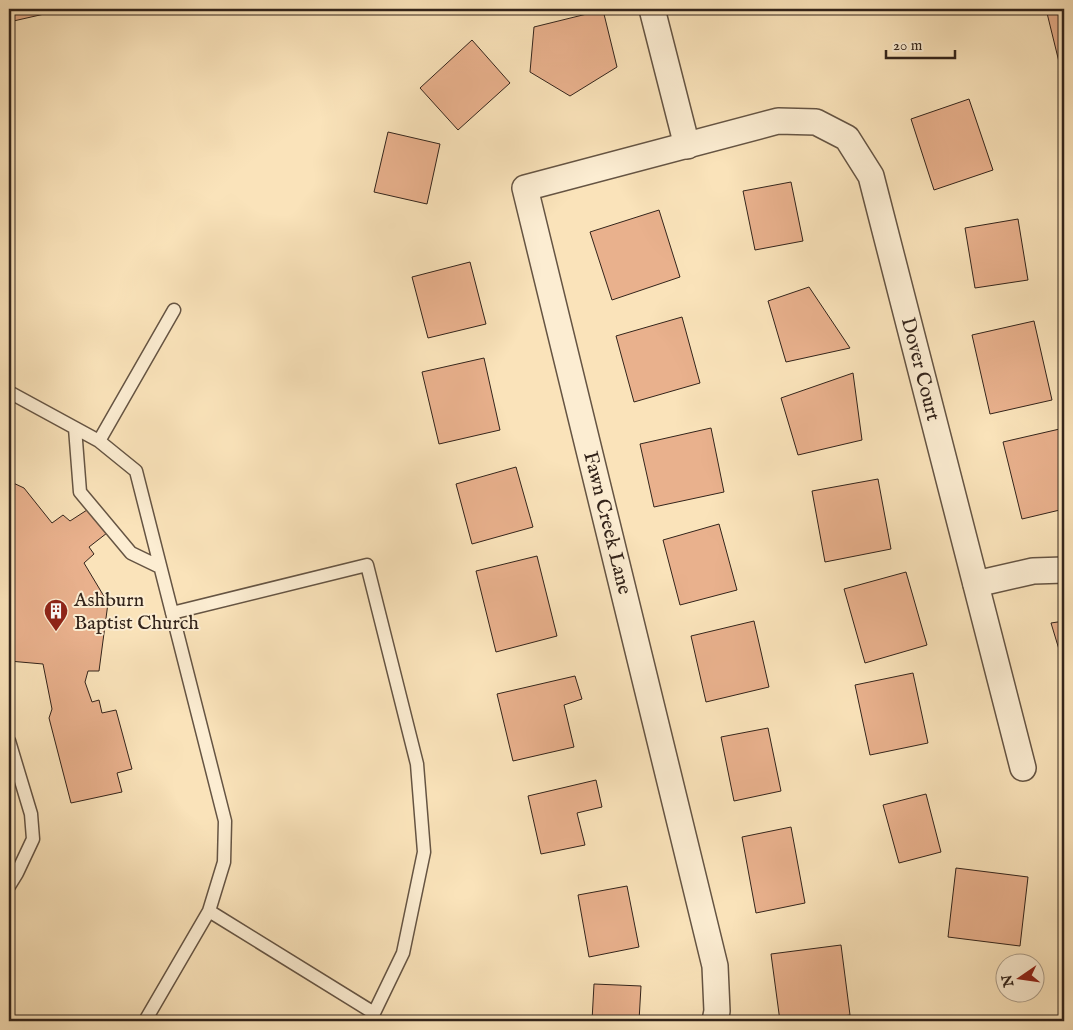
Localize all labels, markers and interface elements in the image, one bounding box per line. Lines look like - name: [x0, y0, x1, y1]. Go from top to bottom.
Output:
- scale bar: [886, 28, 954, 60]
- text: 20 m: [893, 36, 923, 55]
- street label: Dover Court: [895, 315, 946, 424]
- street label: Fawn Creek Lane: [577, 449, 637, 597]
- place label: Ashburn Baptist Church: [73, 588, 199, 636]
- building icon: Ashburn Baptist Church: [43, 598, 69, 632]
- north arrow: [996, 952, 1046, 1002]
- text: N: [998, 973, 1019, 990]

